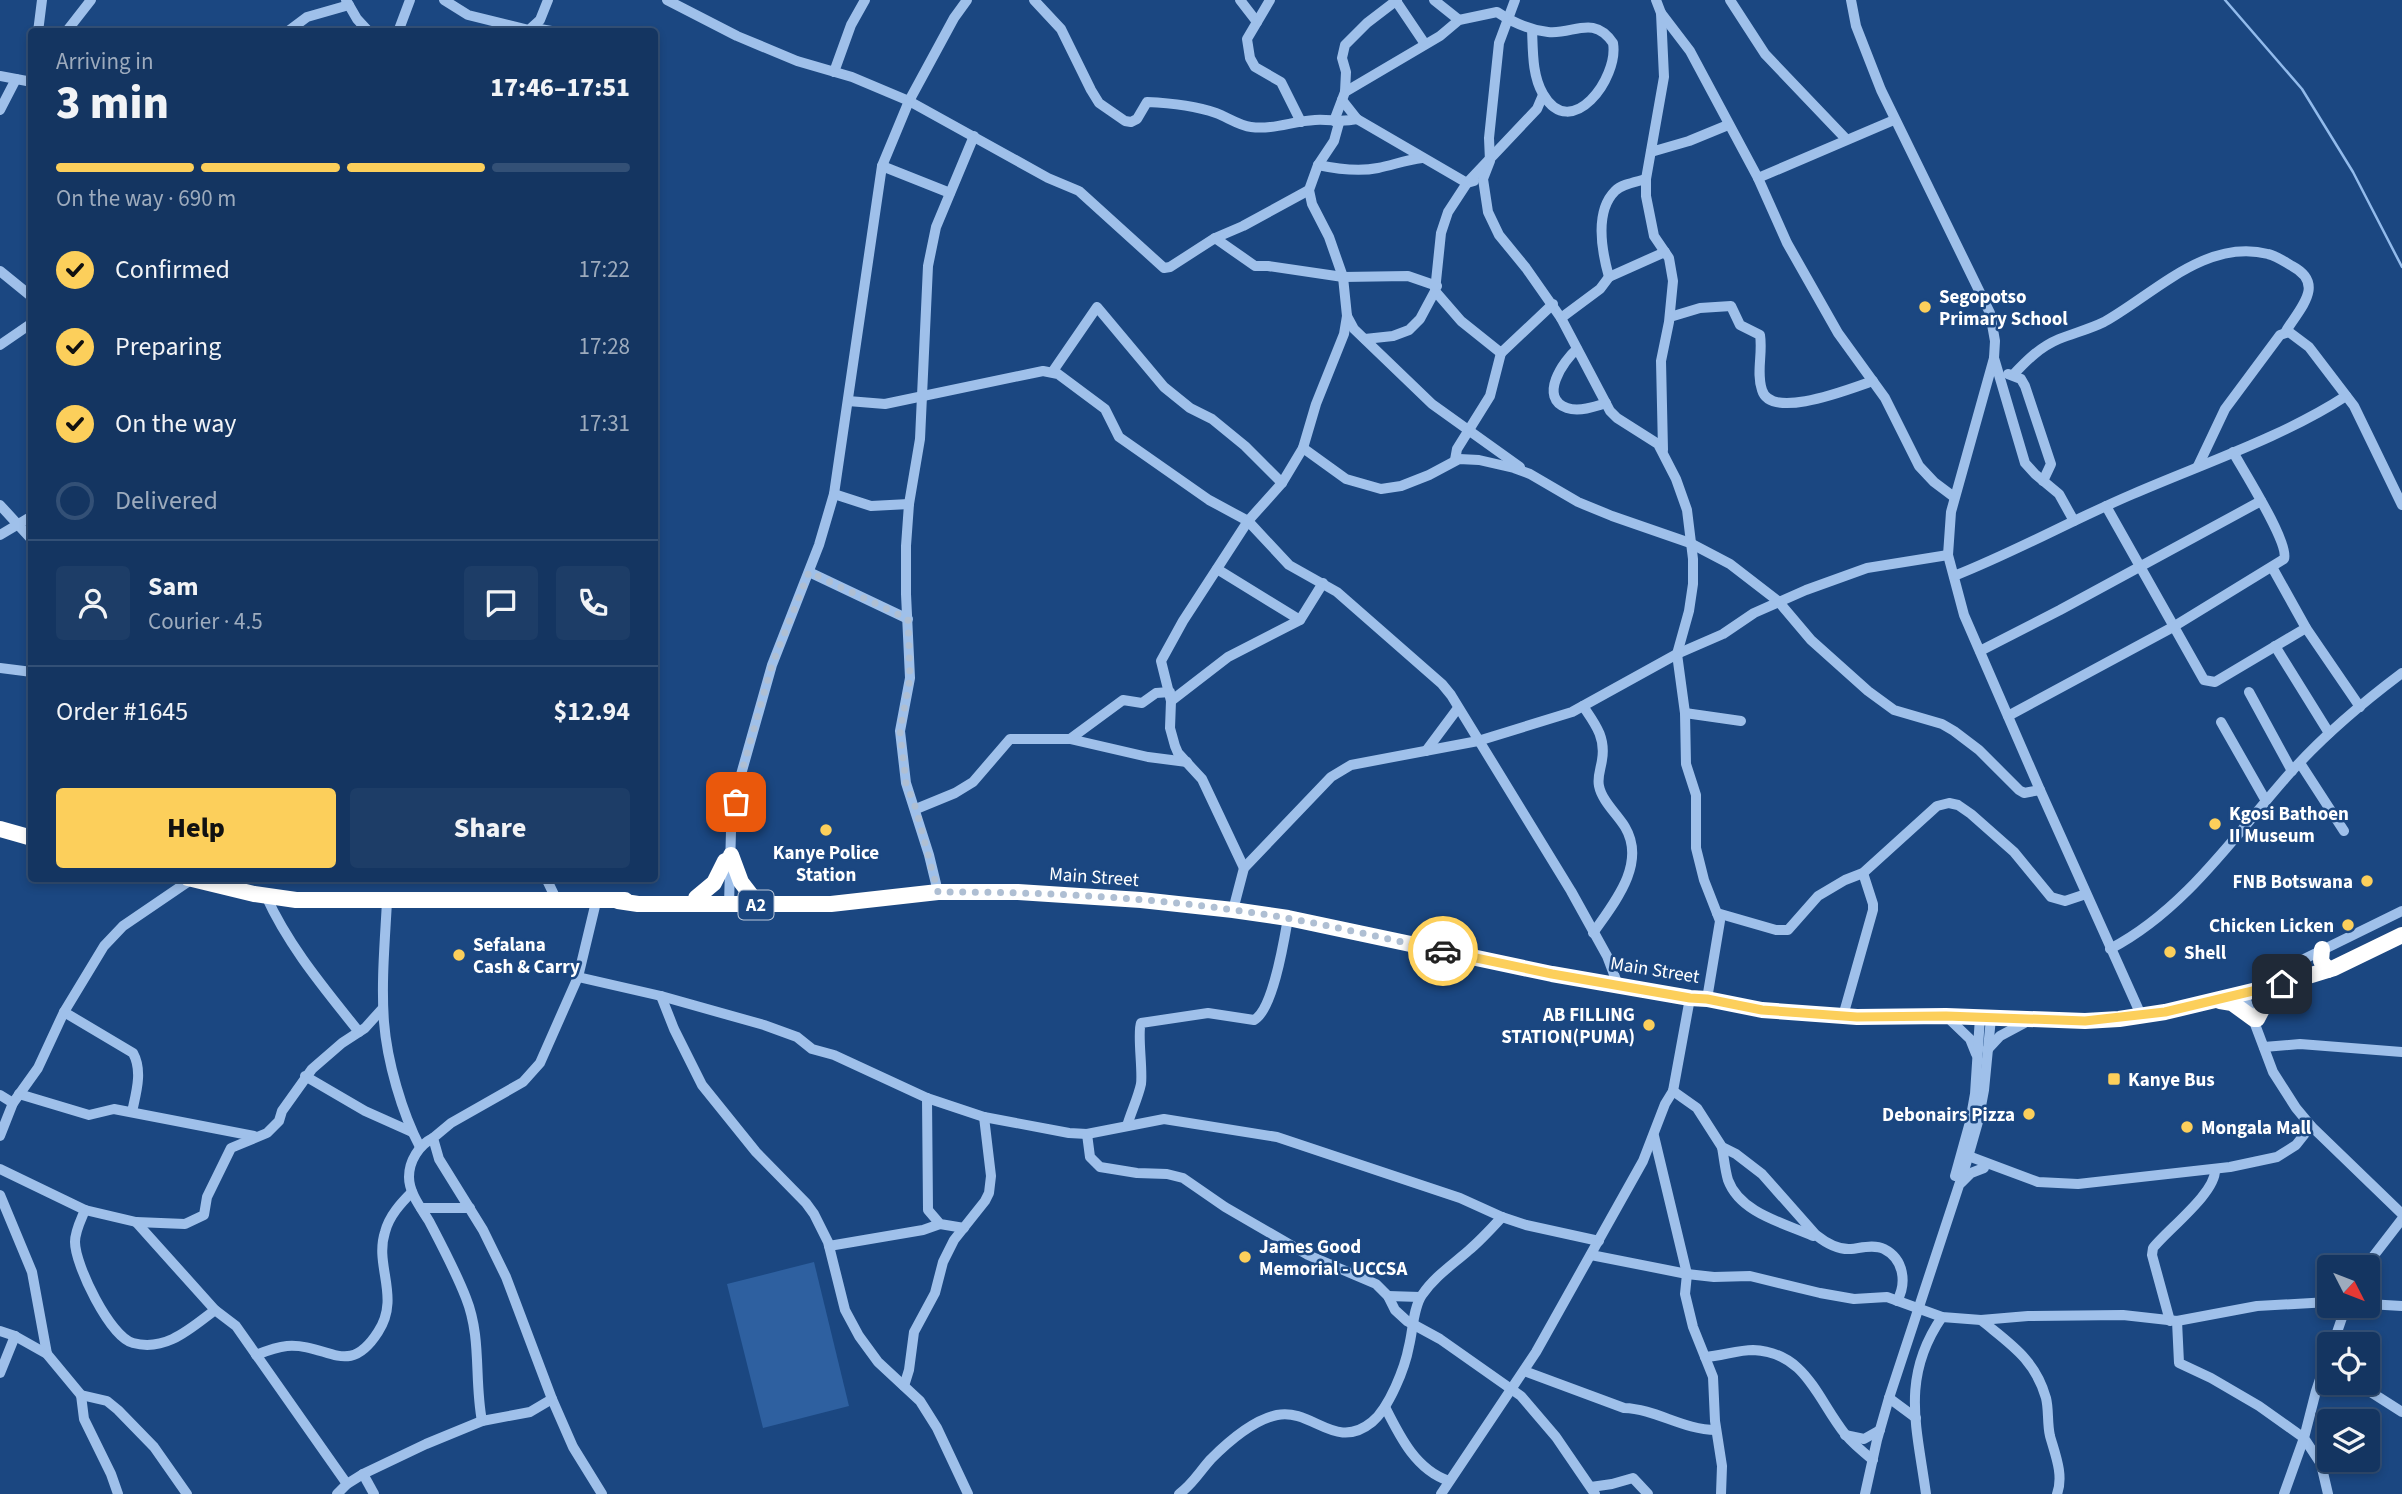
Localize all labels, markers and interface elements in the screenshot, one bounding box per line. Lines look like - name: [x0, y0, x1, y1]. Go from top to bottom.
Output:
- text: Arriving in: [56, 45, 154, 78]
- text: 17:46–17:51: [490, 69, 630, 106]
- text: 3 min: [56, 71, 169, 136]
- text: On the way · 690 m: [56, 182, 236, 215]
- icon: check: [56, 251, 94, 289]
- text: Confirmed: [115, 251, 230, 288]
- text: 17:22: [579, 253, 630, 286]
- place label: Segopotso Primary School: [1939, 284, 2068, 333]
- marker: Segopotso Primary School: [1917, 299, 1933, 315]
- icon: check: [56, 328, 94, 366]
- text: Preparing: [115, 328, 221, 365]
- text: 17:28: [579, 330, 630, 363]
- icon: check: [56, 405, 94, 443]
- text: On the way: [115, 405, 236, 442]
- text: 17:31: [579, 407, 630, 440]
- text: Delivered: [115, 482, 218, 519]
- button: person: [56, 566, 130, 640]
- button: chat: [464, 566, 538, 640]
- button: phone: [556, 566, 630, 640]
- text: Sam: [148, 568, 198, 605]
- text: Courier · 4.5: [148, 605, 263, 638]
- text: Order #1645: [56, 693, 188, 730]
- text: $12.94: [554, 693, 630, 730]
- pin: [706, 772, 766, 832]
- icon: bag: [717, 783, 755, 821]
- button: Help: [56, 788, 336, 868]
- button: Share: [350, 788, 630, 868]
- place label: Kgosi Bathoen II Museum: [2229, 801, 2349, 850]
- marker: Kgosi Bathoen II Museum: [2207, 816, 2223, 832]
- marker: Kanye Police Station: [818, 822, 834, 838]
- place label: Kanye Police Station: [773, 840, 879, 889]
- street label: Main Street: [1048, 861, 1140, 894]
- place label: FNB Botswana: [2233, 869, 2353, 896]
- marker: FNB Botswana: [2359, 873, 2375, 889]
- road number: A2: [738, 890, 774, 920]
- place label: Chicken Licken: [2209, 913, 2334, 940]
- courier: [1408, 916, 1478, 986]
- marker: Chicken Licken: [2340, 917, 2356, 933]
- place label: Sefalana Cash & Carry: [473, 932, 580, 981]
- icon: car: [1424, 932, 1462, 970]
- place label: Shell: [2184, 940, 2227, 967]
- marker: Shell: [2162, 944, 2178, 960]
- marker: Sefalana Cash & Carry: [451, 947, 467, 963]
- street label: Main Street: [1608, 950, 1702, 991]
- pin: [2252, 954, 2312, 1014]
- icon: home: [2263, 965, 2301, 1003]
- place label: AB FILLING STATION(PUMA): [1501, 1002, 1635, 1051]
- marker: AB FILLING STATION(PUMA): [1641, 1017, 1657, 1033]
- place label: Kanye Bus: [2128, 1067, 2215, 1094]
- marker: Kanye Bus: [2106, 1071, 2122, 1087]
- place label: Debonairs Pizza: [1882, 1102, 2015, 1129]
- marker: Debonairs Pizza: [2021, 1106, 2037, 1122]
- place label: Mongala Mall: [2201, 1115, 2312, 1142]
- marker: Mongala Mall: [2179, 1119, 2195, 1135]
- place label: James Good Memorial - UCCSA: [1259, 1234, 1407, 1283]
- marker: James Good Memorial - UCCSA: [1237, 1249, 1253, 1265]
- north arrow: [2317, 1255, 2380, 1318]
- map controls: [2317, 1255, 2380, 1472]
- button: locate: [2317, 1332, 2380, 1395]
- button: layers: [2317, 1409, 2380, 1472]

